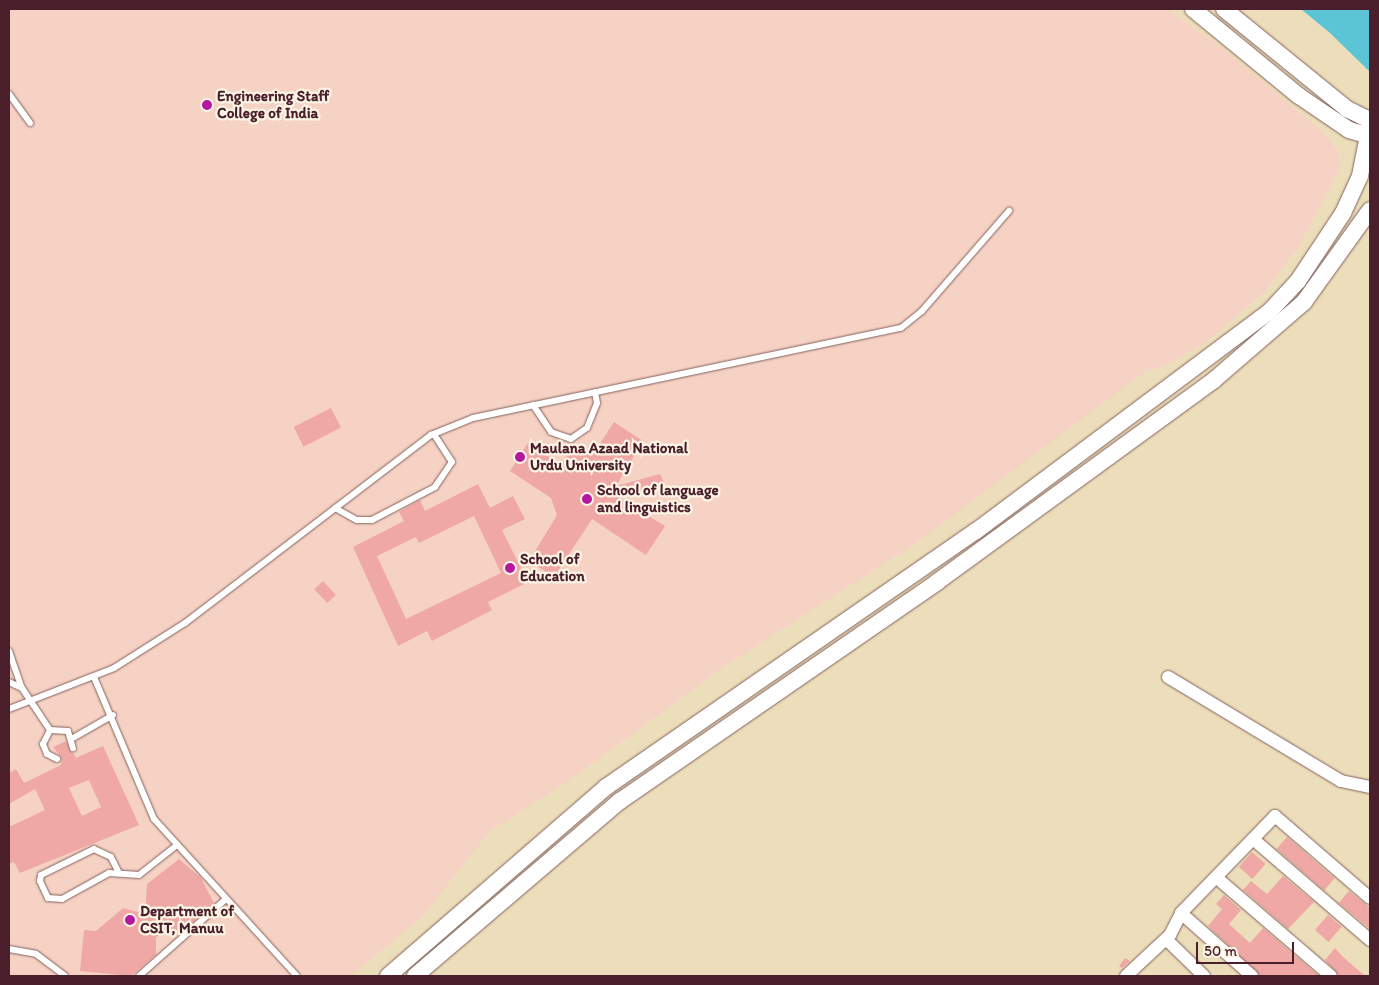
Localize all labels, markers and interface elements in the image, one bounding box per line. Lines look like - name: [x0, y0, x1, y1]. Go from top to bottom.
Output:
- place label: Engineering Staff College of India: [217, 87, 330, 122]
- marker: Engineering Staff College of India: [201, 99, 213, 111]
- place label: Maulana Azaad National Urdu University: [530, 439, 687, 474]
- marker: Maulana Azaad National Urdu University: [514, 451, 526, 463]
- place label: School of language and linguistics: [597, 481, 718, 516]
- marker: School of language and linguistics: [581, 493, 593, 505]
- place label: School of Education: [520, 550, 585, 585]
- marker: School of Education: [504, 562, 516, 574]
- place label: Department of CSIT, Manuu: [140, 902, 234, 937]
- marker: Department of CSIT, Manuu: [124, 914, 136, 926]
- scale bar: [1199, 932, 1296, 964]
- text: 50 m: [1204, 942, 1237, 960]

